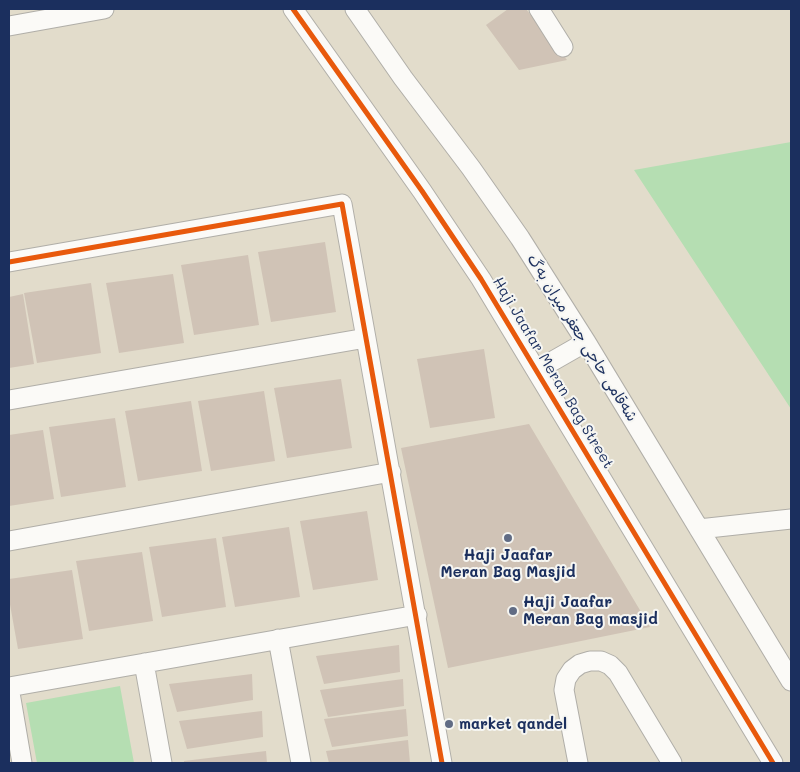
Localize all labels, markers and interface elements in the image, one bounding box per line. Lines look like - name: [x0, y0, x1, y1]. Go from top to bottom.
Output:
- street label: شەقامی حاجی جعفر میران بەگ: [523, 251, 641, 425]
- street label: Haji Jaafar Meran Bag Street: [489, 274, 617, 472]
- marker: Haji Jaafar Meran Bag Masjid: [502, 532, 514, 544]
- place label: Haji Jaafar Meran Bag Masjid: [441, 546, 575, 581]
- place label: Haji Jaafar Meran Bag masjid: [523, 593, 658, 628]
- marker: Haji Jaafar Meran Bag masjid: [507, 605, 519, 617]
- place label: market qandel: [459, 715, 567, 733]
- marker: market qandel: [443, 718, 455, 730]

